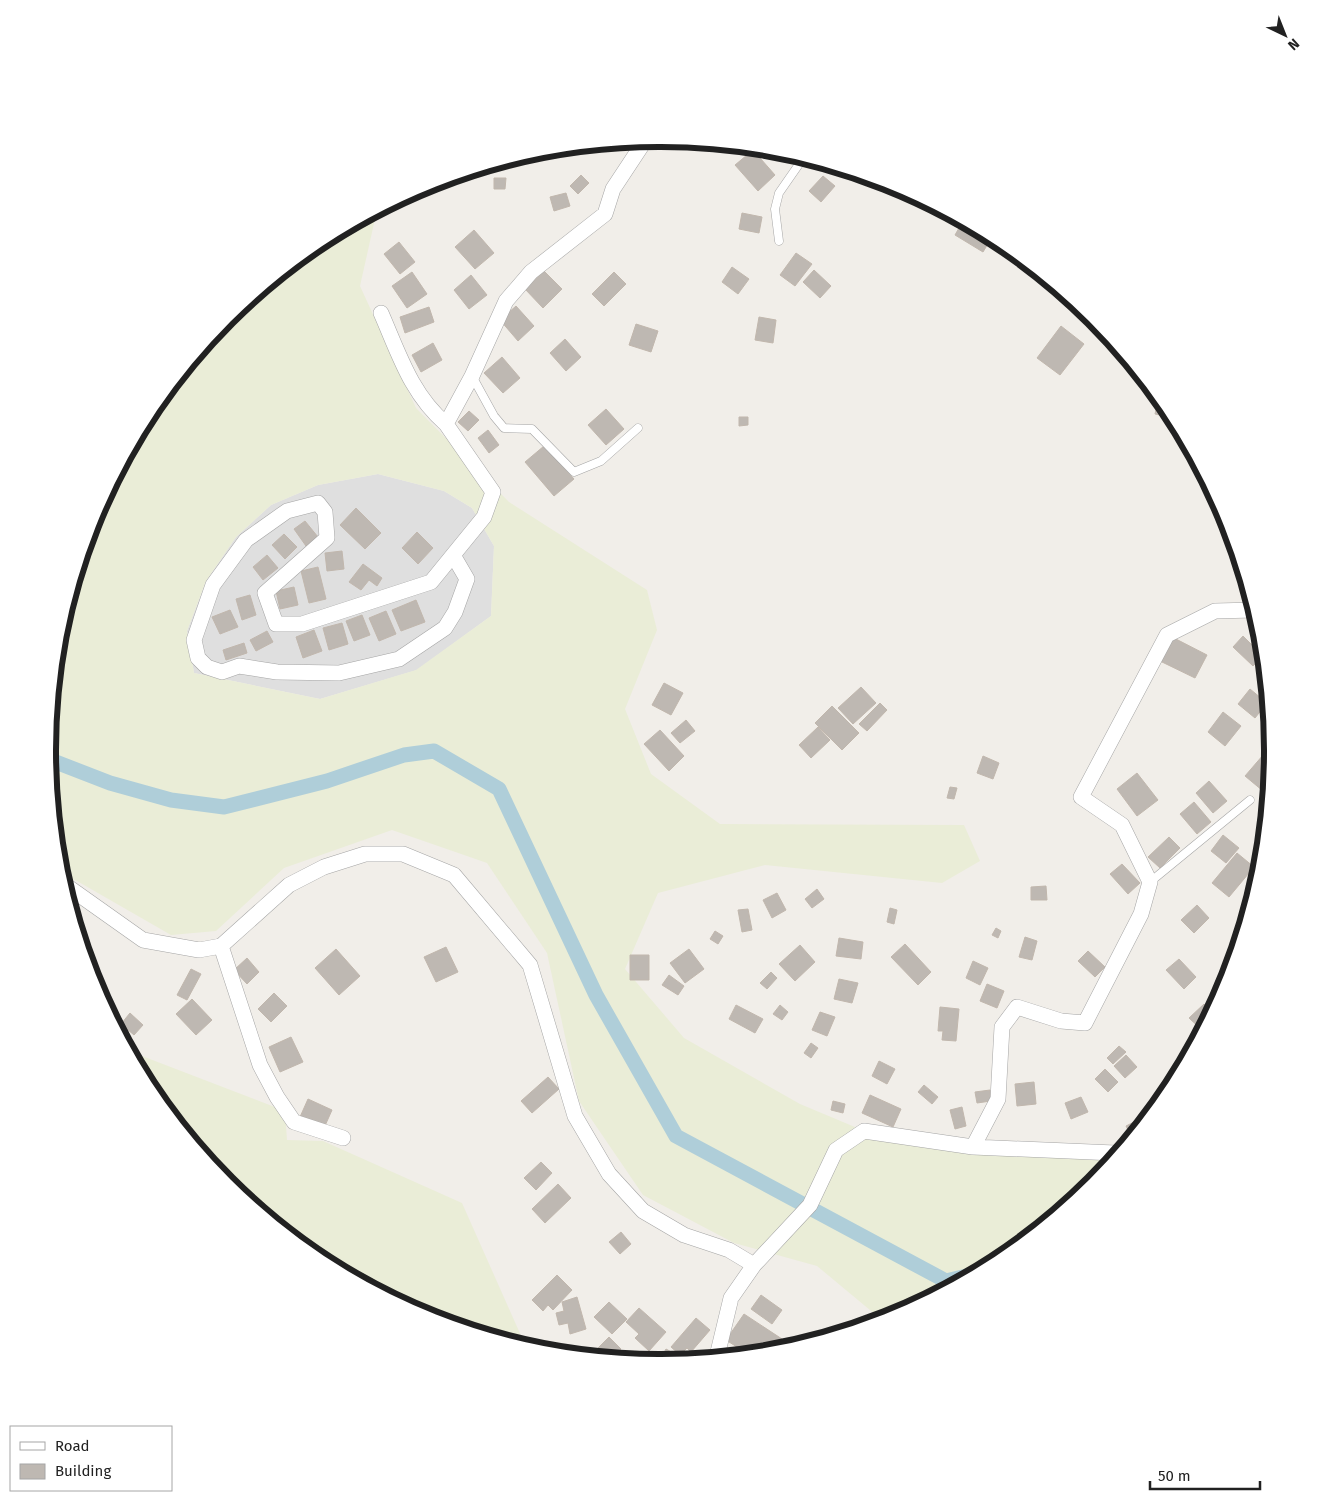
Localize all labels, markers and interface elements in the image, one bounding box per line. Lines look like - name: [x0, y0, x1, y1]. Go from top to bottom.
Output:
- north arrow: [1260, 10, 1310, 60]
- text: N: [1284, 35, 1303, 54]
- legend: [10, 1426, 172, 1491]
- text: Road: [55, 1437, 90, 1455]
- scale bar: [1150, 1458, 1260, 1490]
- text: Building: [55, 1462, 111, 1480]
- text: 50 m: [1158, 1467, 1191, 1485]

